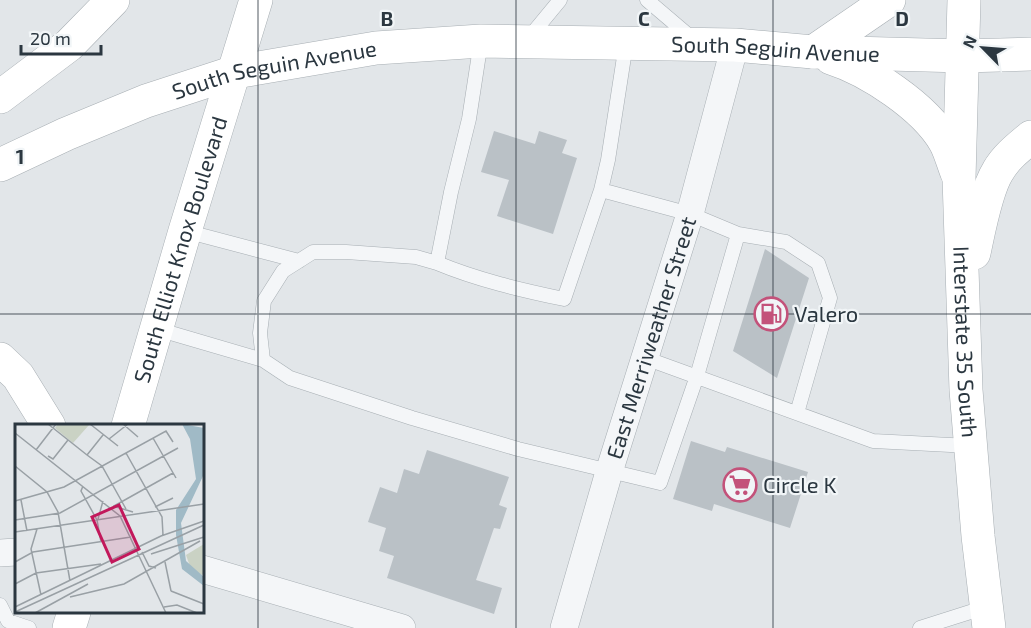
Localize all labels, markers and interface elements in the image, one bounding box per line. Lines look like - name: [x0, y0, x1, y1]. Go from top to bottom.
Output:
- text: B: [381, 6, 393, 30]
- text: C: [638, 6, 650, 30]
- text: D: [895, 6, 909, 30]
- scale bar: [21, 18, 100, 56]
- north arrow: [953, 18, 1013, 78]
- text: 20 m: [30, 27, 71, 49]
- street label: South Seguin Avenue: [671, 30, 880, 66]
- text: N: [958, 32, 980, 51]
- street label: South Seguin Avenue: [168, 34, 378, 104]
- street label: South Elliot Knox Boulevard: [127, 113, 231, 386]
- text: 1: [16, 144, 24, 168]
- street label: East Merriweather Street: [600, 213, 700, 462]
- street label: Interstate 35 South: [949, 245, 984, 439]
- fuel station icon: Valero: [753, 296, 789, 332]
- place label: Valero: [794, 300, 858, 326]
- inset map: [15, 424, 204, 613]
- supermarket icon: Circle K: [722, 467, 758, 503]
- place label: Circle K: [763, 471, 837, 497]

